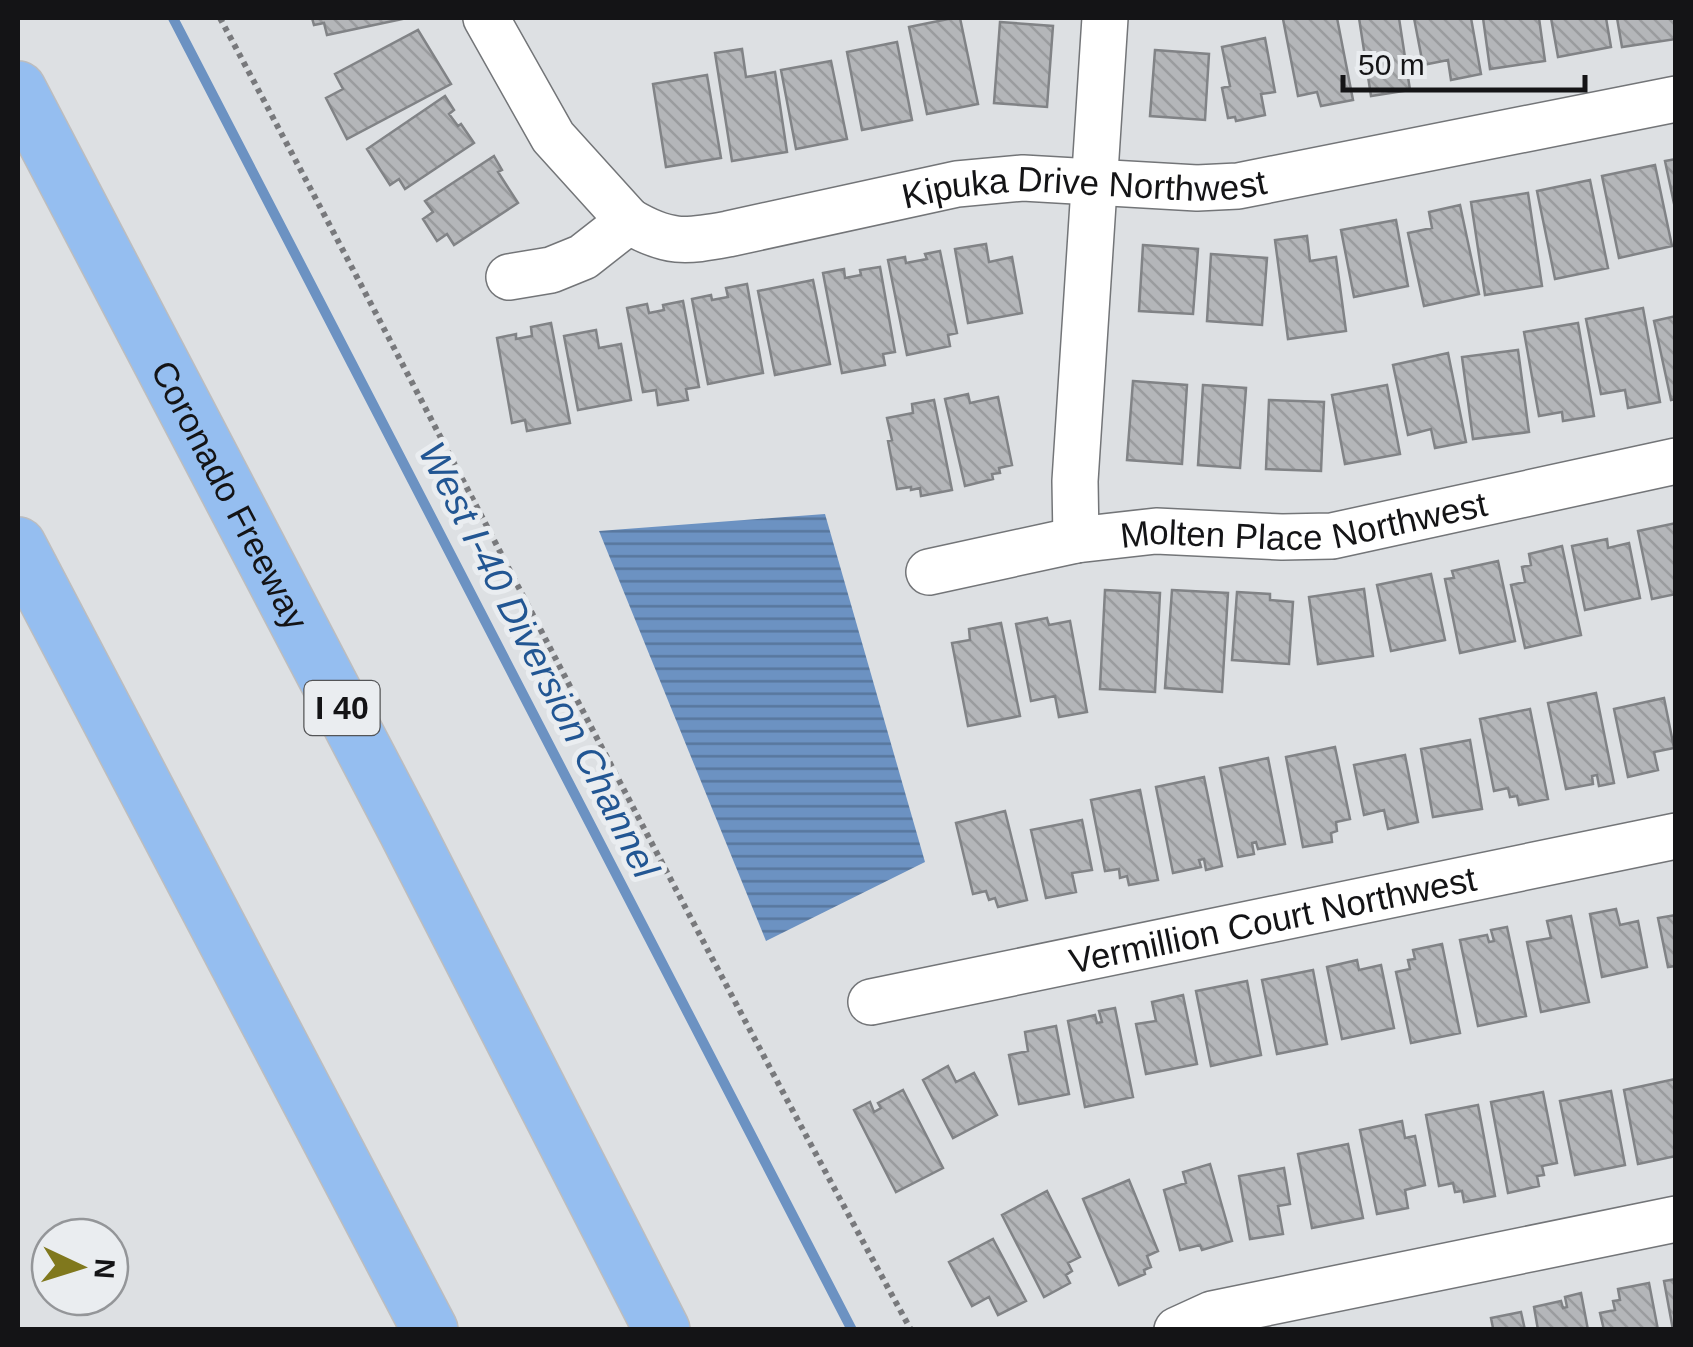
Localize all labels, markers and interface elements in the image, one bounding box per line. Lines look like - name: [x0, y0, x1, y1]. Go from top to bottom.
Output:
- scale bar: [1343, 30, 1586, 92]
- text: 50 m: [1358, 48, 1425, 81]
- street label: Kipuka Drive Northwest: [898, 158, 1270, 215]
- street label: Coronado Freeway: [144, 354, 317, 636]
- water label: West I-40 Diversion Channel: [411, 435, 668, 886]
- street label: Molten Place Northwest: [1118, 483, 1491, 557]
- road number: I 40: [304, 681, 380, 735]
- street label: Vermillion Court Northwest: [1066, 858, 1480, 980]
- north arrow: [30, 1217, 130, 1317]
- text: N: [88, 1258, 121, 1280]

